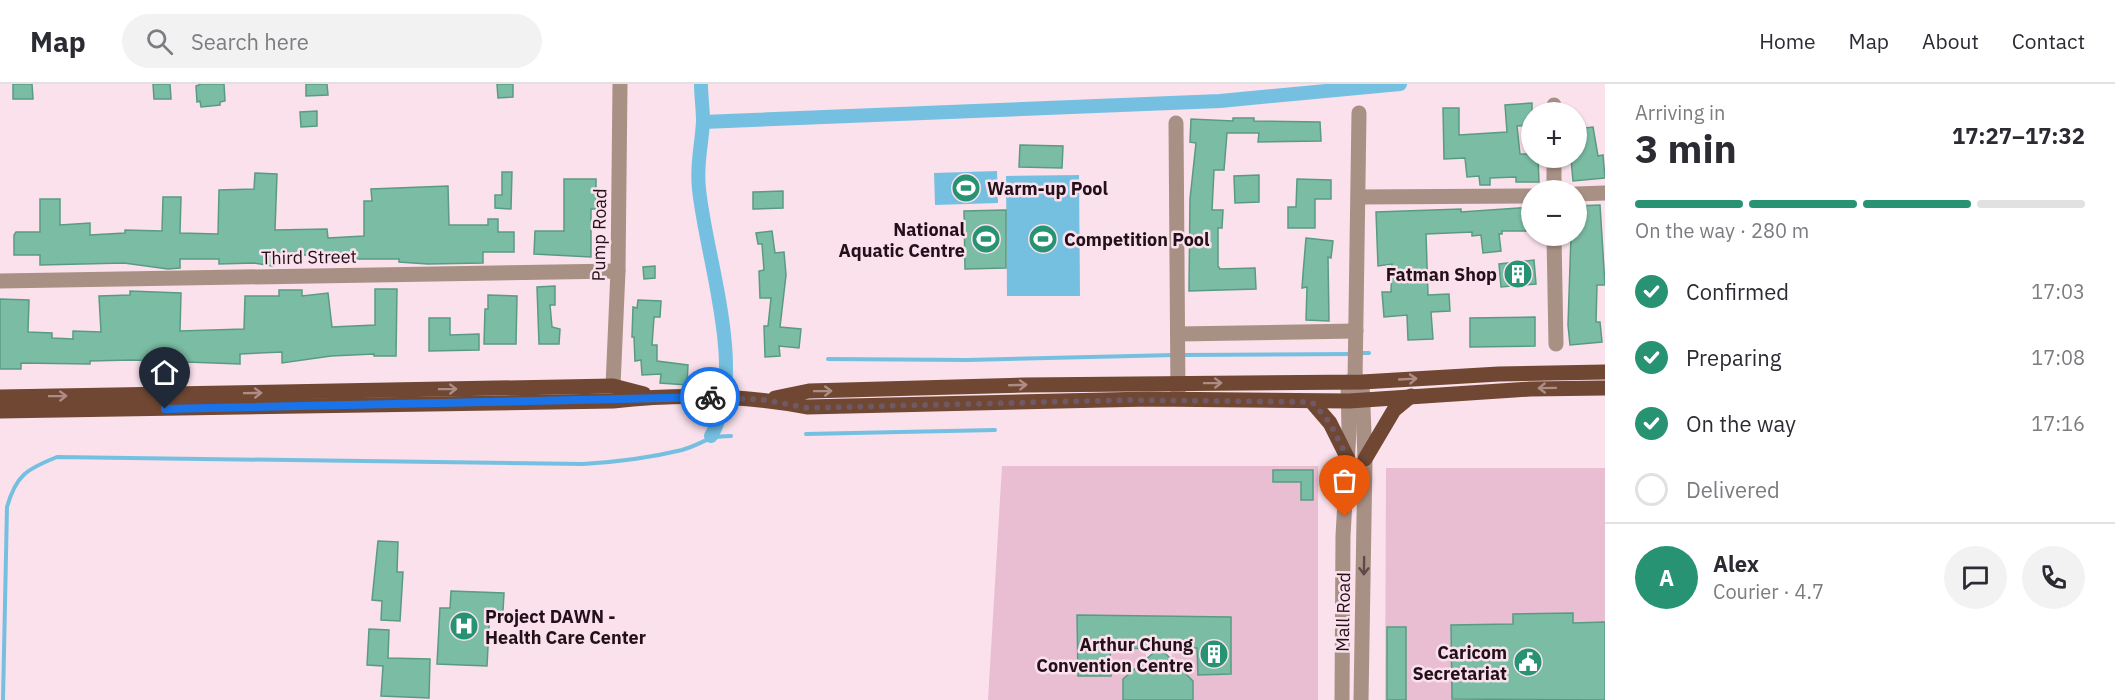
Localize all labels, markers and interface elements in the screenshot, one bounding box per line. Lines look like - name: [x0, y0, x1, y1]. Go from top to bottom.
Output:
- search box: [122, 14, 542, 68]
- text: Map: [30, 23, 86, 60]
- icon: search: [143, 25, 176, 58]
- text: Search here: [191, 27, 309, 56]
- text: Home: [1759, 27, 1816, 55]
- text: Map: [1849, 27, 1889, 55]
- text: About: [1922, 27, 1979, 55]
- text: Contact: [2012, 27, 2085, 55]
- text: Arriving in: [1635, 99, 1725, 126]
- map controls: [1521, 102, 1587, 246]
- button: +: [1521, 102, 1587, 168]
- text: 17:27–17:32: [1952, 121, 2085, 150]
- text: 3 min: [1635, 123, 1737, 174]
- sports icon: Warm-up Pool: [950, 172, 982, 204]
- place label: Warm-up Pool: [987, 177, 1109, 200]
- button: −: [1521, 180, 1587, 246]
- street label: Pump Road: [587, 188, 611, 282]
- text: On the way · 280 m: [1635, 217, 1809, 244]
- place label: National Aquatic Centre: [839, 218, 966, 262]
- sports icon: National Aquatic Centre: [970, 223, 1002, 255]
- sports icon: Competition Pool: [1027, 223, 1059, 255]
- place label: Competition Pool: [1064, 228, 1210, 251]
- street label: Third Street: [261, 245, 357, 269]
- building icon: Fatman Shop: [1502, 258, 1534, 290]
- place label: Fatman Shop: [1386, 263, 1497, 286]
- icon: check: [1635, 275, 1668, 308]
- text: Confirmed: [1686, 277, 1789, 306]
- text: 17:03: [2031, 278, 2085, 305]
- icon: check: [1635, 341, 1668, 374]
- text: Preparing: [1686, 343, 1781, 372]
- text: 17:08: [2031, 344, 2085, 371]
- pin: [139, 347, 190, 409]
- icon: home: [148, 356, 181, 389]
- courier: [680, 367, 740, 427]
- one-way arrow: [1398, 374, 1418, 385]
- one-way arrow: [1203, 378, 1223, 389]
- one-way arrow: [1008, 379, 1028, 391]
- icon: bike: [694, 381, 727, 414]
- one-way arrow: [438, 383, 458, 395]
- one-way arrow: [1537, 383, 1557, 394]
- one-way arrow: [813, 385, 833, 396]
- one-way arrow: [243, 387, 263, 398]
- one-way arrow: [48, 390, 68, 402]
- icon: check: [1635, 407, 1668, 440]
- text: On the way: [1686, 409, 1796, 438]
- text: 17:16: [2031, 410, 2085, 437]
- pin: [1319, 455, 1370, 517]
- icon: bag: [1328, 464, 1361, 497]
- text: Delivered: [1686, 475, 1780, 504]
- button: chat: [1944, 546, 2007, 609]
- button: phone: [2022, 546, 2085, 609]
- text: Alex: [1713, 549, 1759, 578]
- one-way arrow: [1358, 556, 1369, 576]
- text: A: [1659, 563, 1674, 592]
- street label: Mall Road: [1331, 572, 1355, 652]
- text: Courier · 4.7: [1713, 578, 1824, 605]
- place label: Project DAWN - Health Care Center: [485, 605, 646, 649]
- hospital icon: Project DAWN - Health Care Center: [448, 610, 480, 642]
- place label: Arthur Chung Convention Centre: [1036, 633, 1193, 677]
- building icon: Arthur Chung Convention Centre: [1198, 638, 1230, 670]
- place label: Caricom Secretariat: [1412, 641, 1507, 685]
- public building icon: Caricom Secretariat: [1512, 646, 1544, 678]

